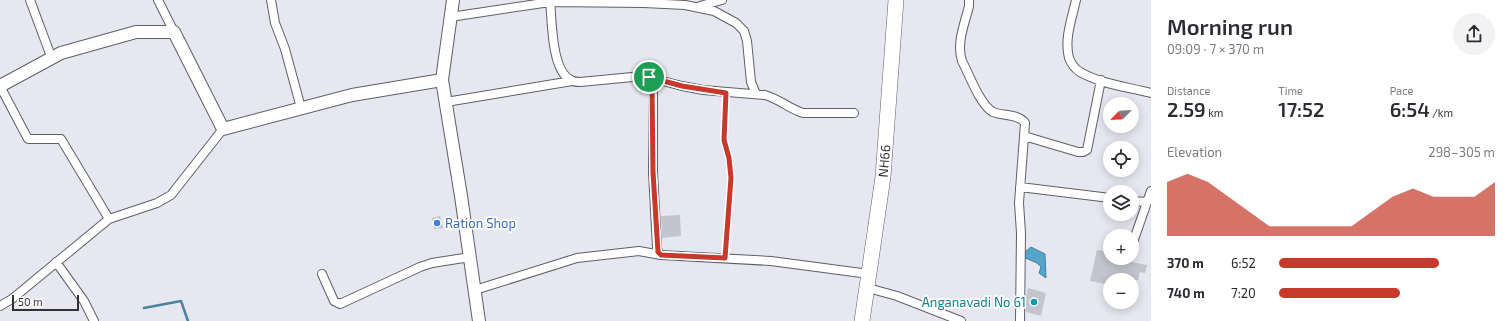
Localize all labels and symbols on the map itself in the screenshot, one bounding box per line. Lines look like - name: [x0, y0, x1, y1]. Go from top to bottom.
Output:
- pin: [632, 60, 666, 94]
- north arrow: [1103, 97, 1139, 133]
- street label: NH66: [875, 144, 893, 178]
- place label: Ration Shop: [445, 215, 516, 231]
- marker: Ration Shop: [432, 218, 442, 228]
- scale bar: [12, 293, 79, 312]
- place label: Anganavadi No 61: [922, 294, 1026, 310]
- marker: Anganavadi No 61: [1029, 297, 1039, 307]

